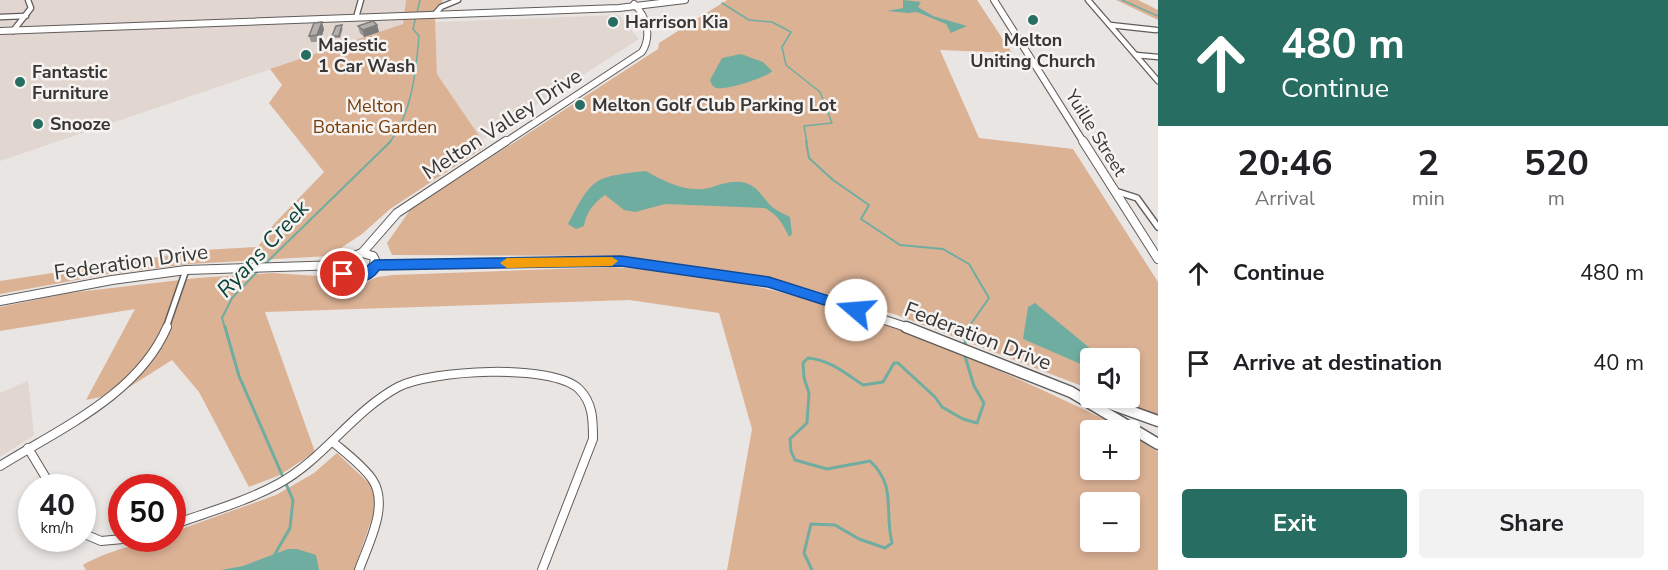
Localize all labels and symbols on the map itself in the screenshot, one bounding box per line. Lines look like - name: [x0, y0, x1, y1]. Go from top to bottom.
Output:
- place label: Harrison Kia: [625, 10, 728, 34]
- marker: Melton Uniting Church: [1026, 13, 1040, 27]
- marker: Harrison Kia: [606, 15, 620, 29]
- place label: Melton Uniting Church: [970, 28, 1096, 73]
- place label: Majestic 1 Car Wash: [318, 33, 415, 78]
- marker: Majestic 1 Car Wash: [299, 48, 313, 62]
- place label: Fantastic Furniture: [32, 60, 109, 105]
- street label: Melton Valley Drive: [417, 62, 587, 186]
- marker: Fantastic Furniture: [13, 75, 27, 89]
- street label: Yuille Street: [1059, 84, 1132, 181]
- place label: Melton Golf Club Parking Lot: [592, 93, 836, 117]
- park label: Melton Botanic Garden: [313, 94, 437, 139]
- marker: Melton Golf Club Parking Lot: [573, 98, 587, 112]
- place label: Snooze: [50, 112, 111, 136]
- marker: Snooze: [31, 117, 45, 131]
- water label: Ryans Creek: [210, 193, 317, 304]
- street label: Federation Drive: [52, 237, 210, 287]
- pin: [317, 248, 368, 299]
- position arrow: [824, 278, 888, 342]
- street label: Federation Drive: [901, 295, 1055, 377]
- speed limit sign: 50: [108, 474, 186, 552]

